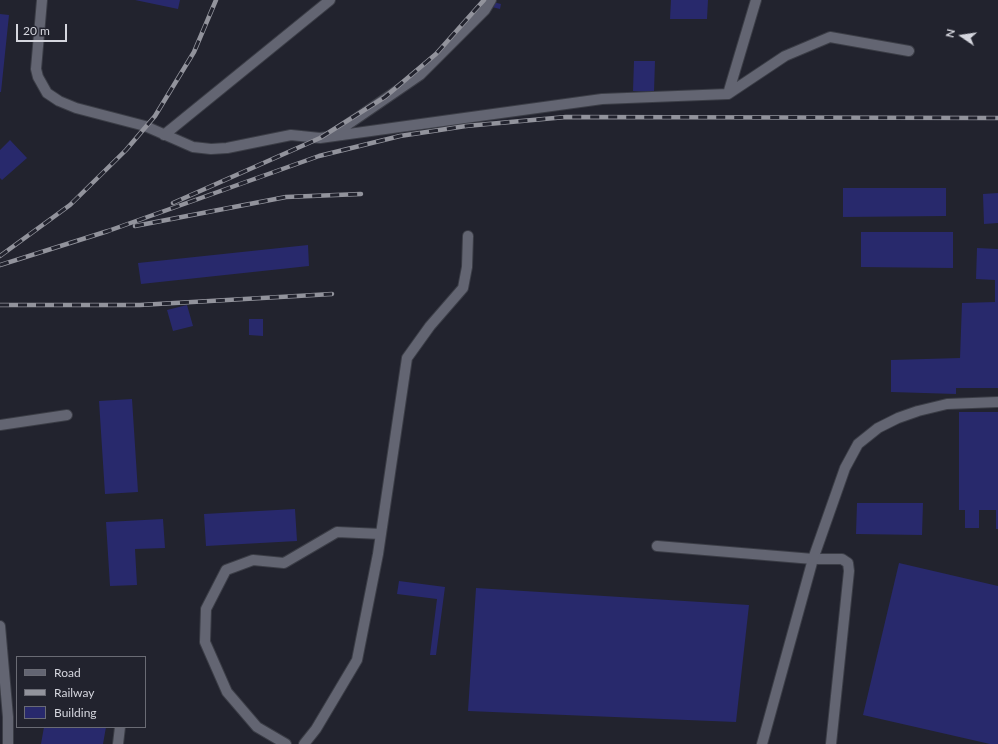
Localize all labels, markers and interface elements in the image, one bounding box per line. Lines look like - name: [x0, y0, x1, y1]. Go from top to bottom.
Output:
- scale bar: [18, 16, 69, 42]
- north arrow: [942, 16, 982, 56]
- text: 20 m: [23, 23, 50, 38]
- text: N: [943, 28, 957, 39]
- legend: [16, 656, 146, 728]
- text: Road: [54, 665, 81, 680]
- text: Railway: [54, 685, 94, 700]
- text: Building: [54, 705, 97, 720]

